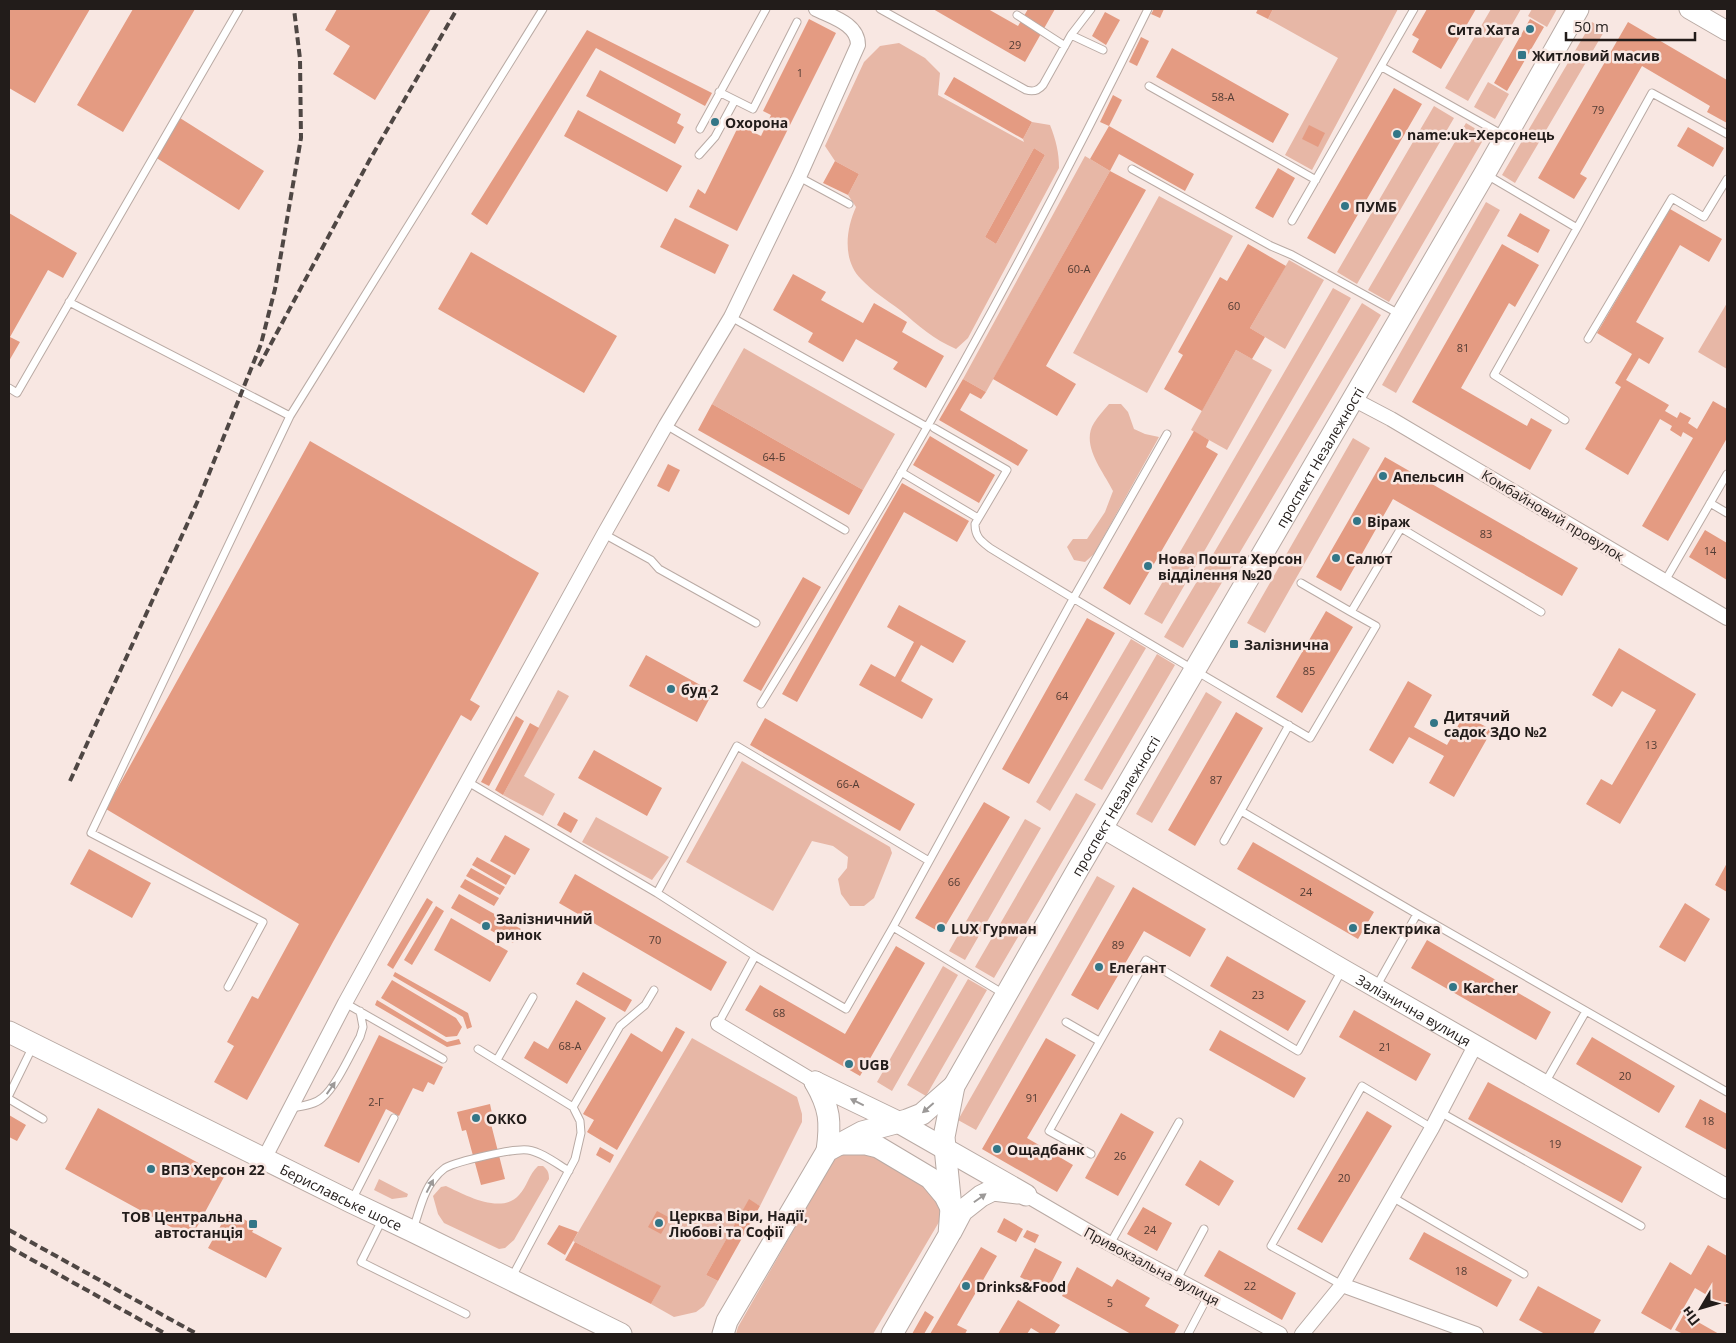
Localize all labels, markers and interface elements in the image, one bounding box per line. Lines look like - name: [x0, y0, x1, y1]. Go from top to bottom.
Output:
- scale bar: [1566, 10, 1695, 42]
- text: 50 m: [1574, 16, 1609, 36]
- place label: Сита Хата: [1447, 20, 1520, 39]
- marker: Сита Хата: [1524, 23, 1536, 35]
- house number: 29: [1009, 37, 1021, 52]
- place label: Житловий масив: [1532, 46, 1660, 65]
- marker: Житловий масив: [1516, 49, 1528, 61]
- house number: 1: [797, 65, 803, 80]
- house number: 58-А: [1211, 89, 1235, 104]
- house number: 79: [1592, 102, 1604, 117]
- place label: Охорона: [725, 113, 788, 132]
- marker: Охорона: [709, 116, 721, 128]
- place label: name:uk=Херсонець: [1407, 125, 1555, 144]
- marker: name:uk=Херсонець: [1391, 128, 1403, 140]
- place label: ПУМБ: [1355, 197, 1397, 216]
- marker: ПУМБ: [1339, 200, 1351, 212]
- house number: 60-А: [1067, 261, 1091, 276]
- house number: 60: [1228, 298, 1240, 313]
- house number: 81: [1457, 340, 1469, 355]
- street label: проспект Незалежності: [1271, 383, 1368, 531]
- house number: 64-Б: [763, 449, 786, 464]
- street label: Комбайновий провулок: [1478, 465, 1629, 566]
- place label: Апельсин: [1393, 467, 1464, 486]
- marker: Апельсин: [1377, 470, 1389, 482]
- place label: Віраж: [1367, 512, 1411, 531]
- marker: Віраж: [1351, 515, 1363, 527]
- house number: 83: [1480, 526, 1492, 541]
- house number: 14: [1704, 543, 1717, 558]
- place label: Нова Пошта Херсон відділення №20: [1158, 549, 1302, 584]
- place label: Салют: [1346, 549, 1393, 568]
- marker: Салют: [1330, 552, 1342, 564]
- marker: Нова Пошта Херсон відділення №20: [1142, 560, 1154, 572]
- place label: Залізнична: [1244, 635, 1329, 654]
- marker: Залізнична: [1228, 638, 1240, 650]
- house number: 85: [1303, 663, 1315, 678]
- place label: буд 2: [681, 680, 719, 699]
- marker: буд 2: [665, 683, 677, 695]
- house number: 64: [1056, 688, 1069, 703]
- place label: Дитячий садок ЗДО №2: [1444, 706, 1547, 741]
- marker: Дитячий садок ЗДО №2: [1428, 717, 1440, 729]
- street label: проспект Незалежності: [1067, 732, 1164, 879]
- house number: 13: [1645, 737, 1657, 752]
- house number: 87: [1210, 772, 1222, 787]
- house number: 66-А: [836, 776, 860, 791]
- house number: 66: [948, 874, 960, 889]
- house number: 24: [1300, 884, 1313, 899]
- place label: Залізничний ринок: [496, 909, 593, 944]
- place label: LUX Гурман: [951, 919, 1037, 938]
- place label: Електрика: [1363, 919, 1441, 938]
- marker: Залізничний ринок: [480, 920, 492, 932]
- marker: LUX Гурман: [935, 922, 947, 934]
- marker: Електрика: [1347, 922, 1359, 934]
- house number: 70: [649, 932, 661, 947]
- house number: 89: [1112, 937, 1124, 952]
- place label: Елегант: [1109, 958, 1167, 977]
- marker: Елегант: [1093, 961, 1105, 973]
- street label: Залізнична вулиця: [1353, 969, 1475, 1050]
- place label: Karcher: [1463, 978, 1519, 997]
- marker: Karcher: [1447, 981, 1459, 993]
- house number: 23: [1252, 987, 1264, 1002]
- house number: 68: [773, 1005, 785, 1020]
- house number: 68-А: [558, 1038, 582, 1053]
- house number: 21: [1379, 1039, 1391, 1054]
- place label: UGB: [859, 1055, 889, 1074]
- marker: UGB: [843, 1058, 855, 1070]
- house number: 20: [1619, 1068, 1631, 1083]
- one-way arrow: [326, 1081, 336, 1095]
- house number: 91: [1026, 1090, 1038, 1105]
- house number: 2-Г: [368, 1094, 384, 1109]
- one-way arrow: [850, 1098, 864, 1106]
- one-way arrow: [922, 1103, 935, 1114]
- place label: ОККО: [486, 1109, 527, 1128]
- marker: ОККО: [470, 1112, 482, 1124]
- house number: 18: [1702, 1113, 1714, 1128]
- house number: 19: [1549, 1136, 1561, 1151]
- place label: Ощадбанк: [1007, 1140, 1085, 1159]
- marker: Ощадбанк: [991, 1143, 1003, 1155]
- house number: 26: [1114, 1148, 1126, 1163]
- street label: Бериславське шосе: [277, 1159, 406, 1235]
- place label: ВПЗ Херсон 22: [161, 1160, 265, 1179]
- marker: ВПЗ Херсон 22: [145, 1163, 157, 1175]
- house number: 20: [1338, 1170, 1350, 1185]
- one-way arrow: [426, 1179, 434, 1193]
- one-way arrow: [973, 1193, 987, 1203]
- place label: Церква Віри, Надії, Любові та Софії: [669, 1206, 808, 1241]
- place label: ТОВ Центральна автостанція: [122, 1207, 243, 1242]
- marker: Церква Віри, Надії, Любові та Софії: [653, 1217, 665, 1229]
- marker: ТОВ Центральна автостанція: [247, 1218, 259, 1230]
- street label: Привокзальна вулиця: [1081, 1222, 1223, 1310]
- house number: 24: [1144, 1222, 1157, 1237]
- house number: 18: [1455, 1263, 1467, 1278]
- place label: Drinks&Food: [976, 1277, 1066, 1296]
- house number: 22: [1244, 1278, 1256, 1293]
- marker: Drinks&Food: [960, 1280, 972, 1292]
- north arrow: [1676, 1283, 1726, 1333]
- house number: 5: [1107, 1295, 1113, 1310]
- text: Пн: [1677, 1303, 1704, 1330]

